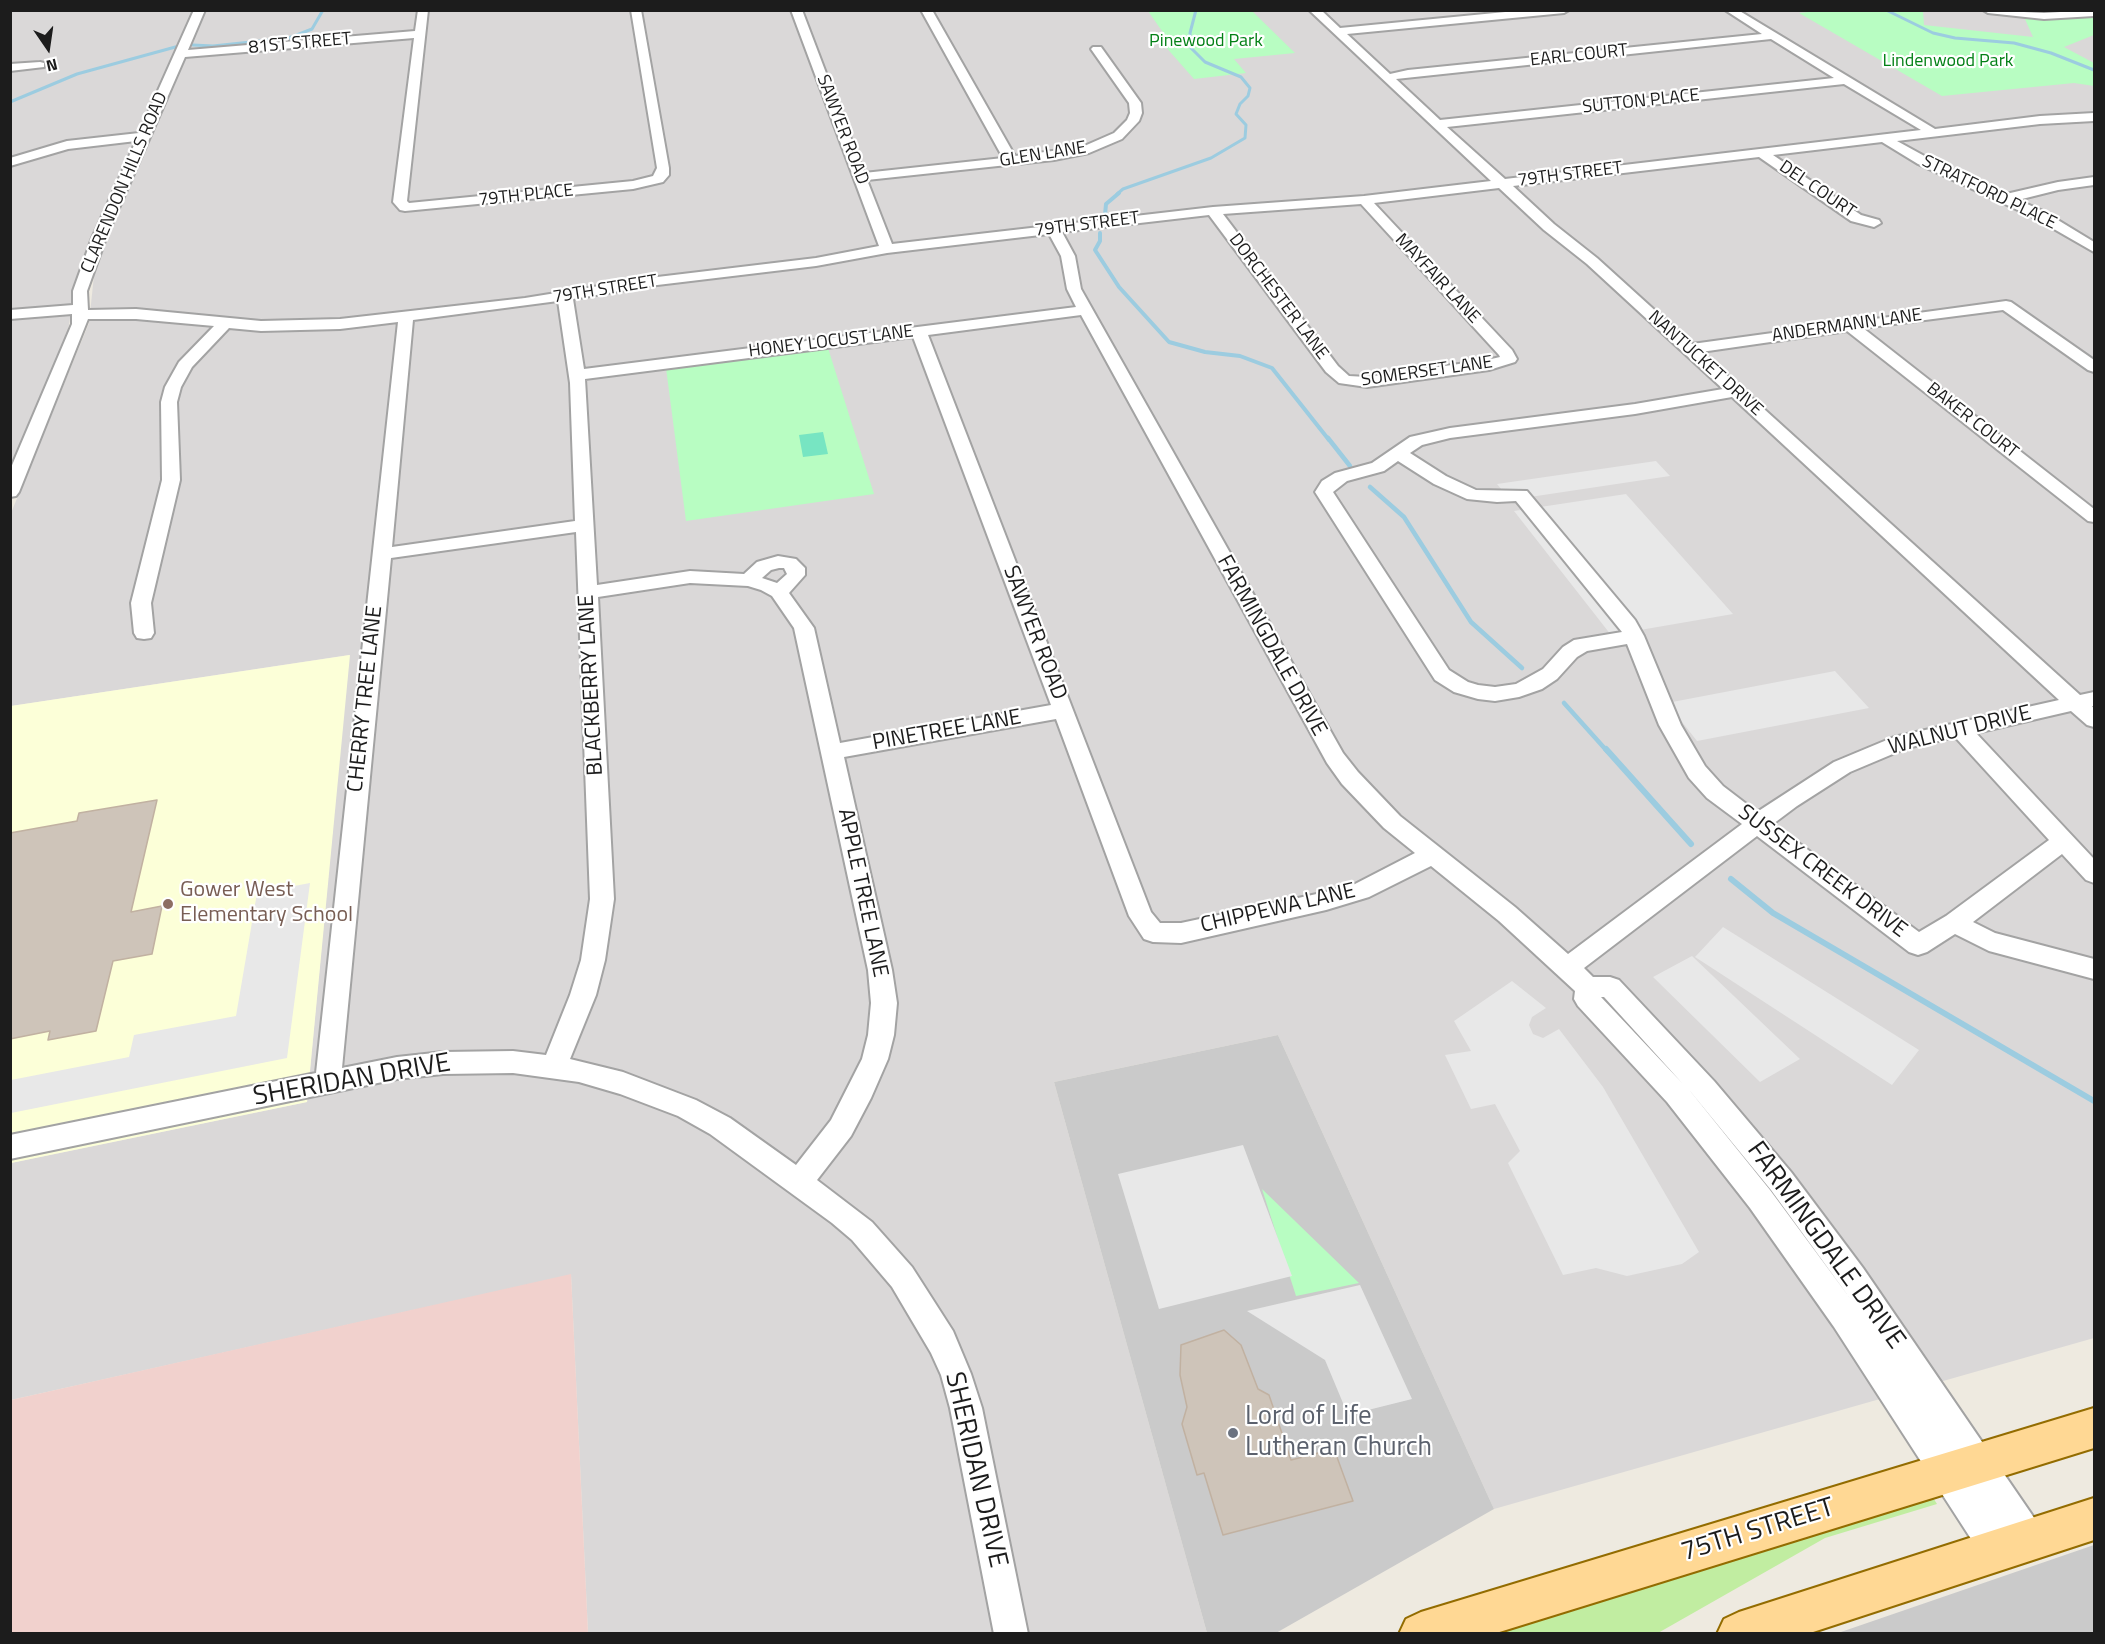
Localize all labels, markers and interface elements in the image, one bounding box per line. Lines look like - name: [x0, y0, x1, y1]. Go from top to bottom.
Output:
- north arrow: [18, 18, 78, 78]
- street label: 81ST STREET: [248, 29, 352, 59]
- park label: Pinewood Park: [1149, 31, 1263, 53]
- street label: EARL COURT: [1529, 40, 1629, 72]
- park label: Lindenwood Park: [1883, 51, 2013, 73]
- text: N: [44, 53, 60, 78]
- street label: SAWYER ROAD: [811, 72, 873, 188]
- street label: SUTTON PLACE: [1581, 85, 1701, 119]
- street label: CLARENDON HILLS ROAD: [77, 89, 173, 277]
- street label: GLEN LANE: [998, 138, 1088, 172]
- street label: STRATFORD PLACE: [1918, 151, 2060, 235]
- street label: DEL COURT: [1775, 157, 1859, 223]
- street label: 79TH STREET: [1516, 158, 1624, 192]
- street label: 79TH PLACE: [477, 180, 575, 212]
- street label: 79TH STREET: [1033, 208, 1141, 242]
- street label: DORCHESTER LANE: [1224, 230, 1332, 364]
- street label: MAYFAIR LANE: [1390, 230, 1484, 328]
- street label: 79TH STREET: [551, 271, 659, 309]
- street label: ANDERMANN LANE: [1771, 305, 1923, 347]
- street label: NANTUCKET DRIVE: [1643, 307, 1767, 421]
- street label: HONEY LOCUST LANE: [747, 321, 915, 363]
- street label: SOMERSET LANE: [1360, 352, 1494, 392]
- street label: BAKER COURT: [1922, 379, 2022, 463]
- street label: FARMINGDALE DRIVE: [1210, 551, 1332, 741]
- street label: SAWYER ROAD: [996, 562, 1072, 704]
- street label: BLACKBERRY LANE: [574, 594, 610, 776]
- street label: CHERRY TREE LANE: [343, 604, 389, 794]
- street label: WALNUT DRIVE: [1886, 701, 2034, 761]
- street label: PINETREE LANE: [871, 705, 1023, 757]
- street label: SUSSEX CREEK DRIVE: [1732, 800, 1912, 944]
- street label: APPLE TREE LANE: [831, 806, 893, 980]
- place label: Gower West Elementary School: [180, 878, 353, 930]
- street label: CHIPPEWA LANE: [1198, 878, 1358, 940]
- marker: Gower West Elementary School: [161, 897, 175, 911]
- street label: SHERIDAN DRIVE: [251, 1048, 453, 1114]
- street label: FARMINGDALE DRIVE: [1739, 1136, 1911, 1356]
- street label: SHERIDAN DRIVE: [937, 1369, 1013, 1571]
- place label: Lord of Life Lutheran Church: [1245, 1401, 1432, 1464]
- marker: Lord of Life Lutheran Church: [1226, 1426, 1240, 1440]
- street label: 75TH STREET: [1678, 1492, 1838, 1570]

